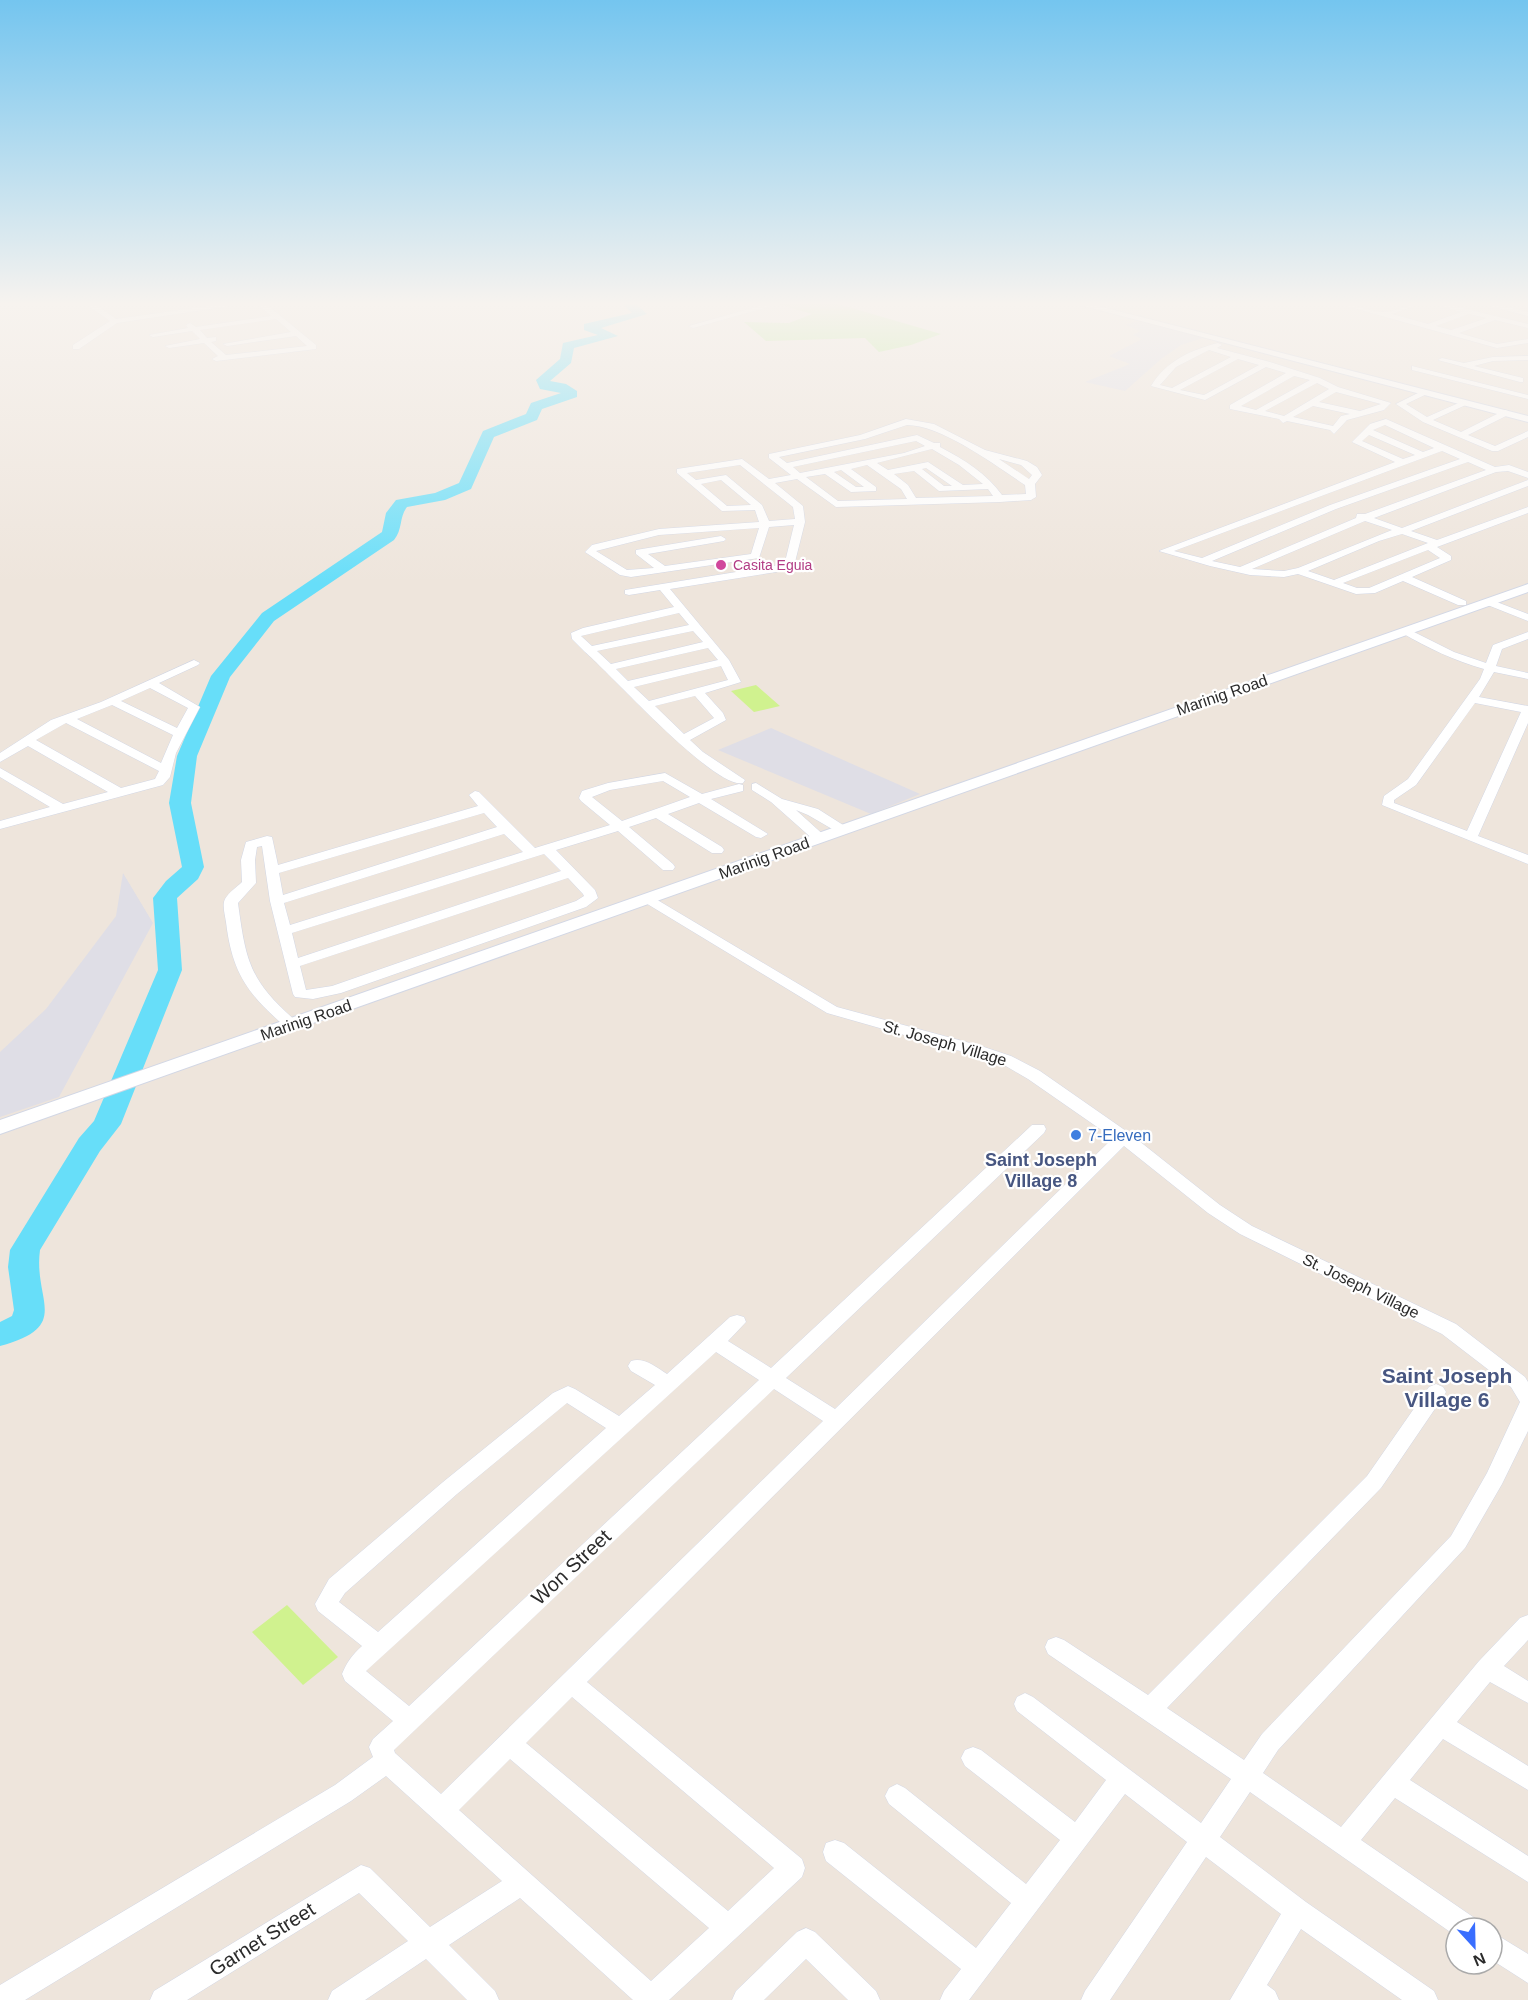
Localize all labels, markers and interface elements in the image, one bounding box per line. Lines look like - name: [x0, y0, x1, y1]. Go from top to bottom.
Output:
- place label: Casita Eguia: [733, 557, 813, 573]
- marker: Casita Eguia: [714, 558, 728, 572]
- street label: Marinig Road: [1174, 671, 1270, 719]
- street label: Marinig Road: [716, 834, 812, 882]
- street label: Marinig Road: [258, 996, 354, 1044]
- street label: St. Joseph Village: [881, 1017, 1009, 1069]
- place label: 7-Eleven: [1088, 1127, 1151, 1144]
- marker: 7-Eleven: [1069, 1128, 1083, 1142]
- district label: Saint Joseph Village 8: [985, 1150, 1097, 1191]
- street label: St. Joseph Village: [1300, 1250, 1422, 1322]
- district label: Saint Joseph Village 6: [1382, 1364, 1512, 1411]
- street label: Won Street: [527, 1525, 615, 1609]
- street label: Garnet Street: [205, 1898, 319, 1980]
- north arrow: [1444, 1916, 1504, 1976]
- text: N: [1471, 1949, 1488, 1969]

